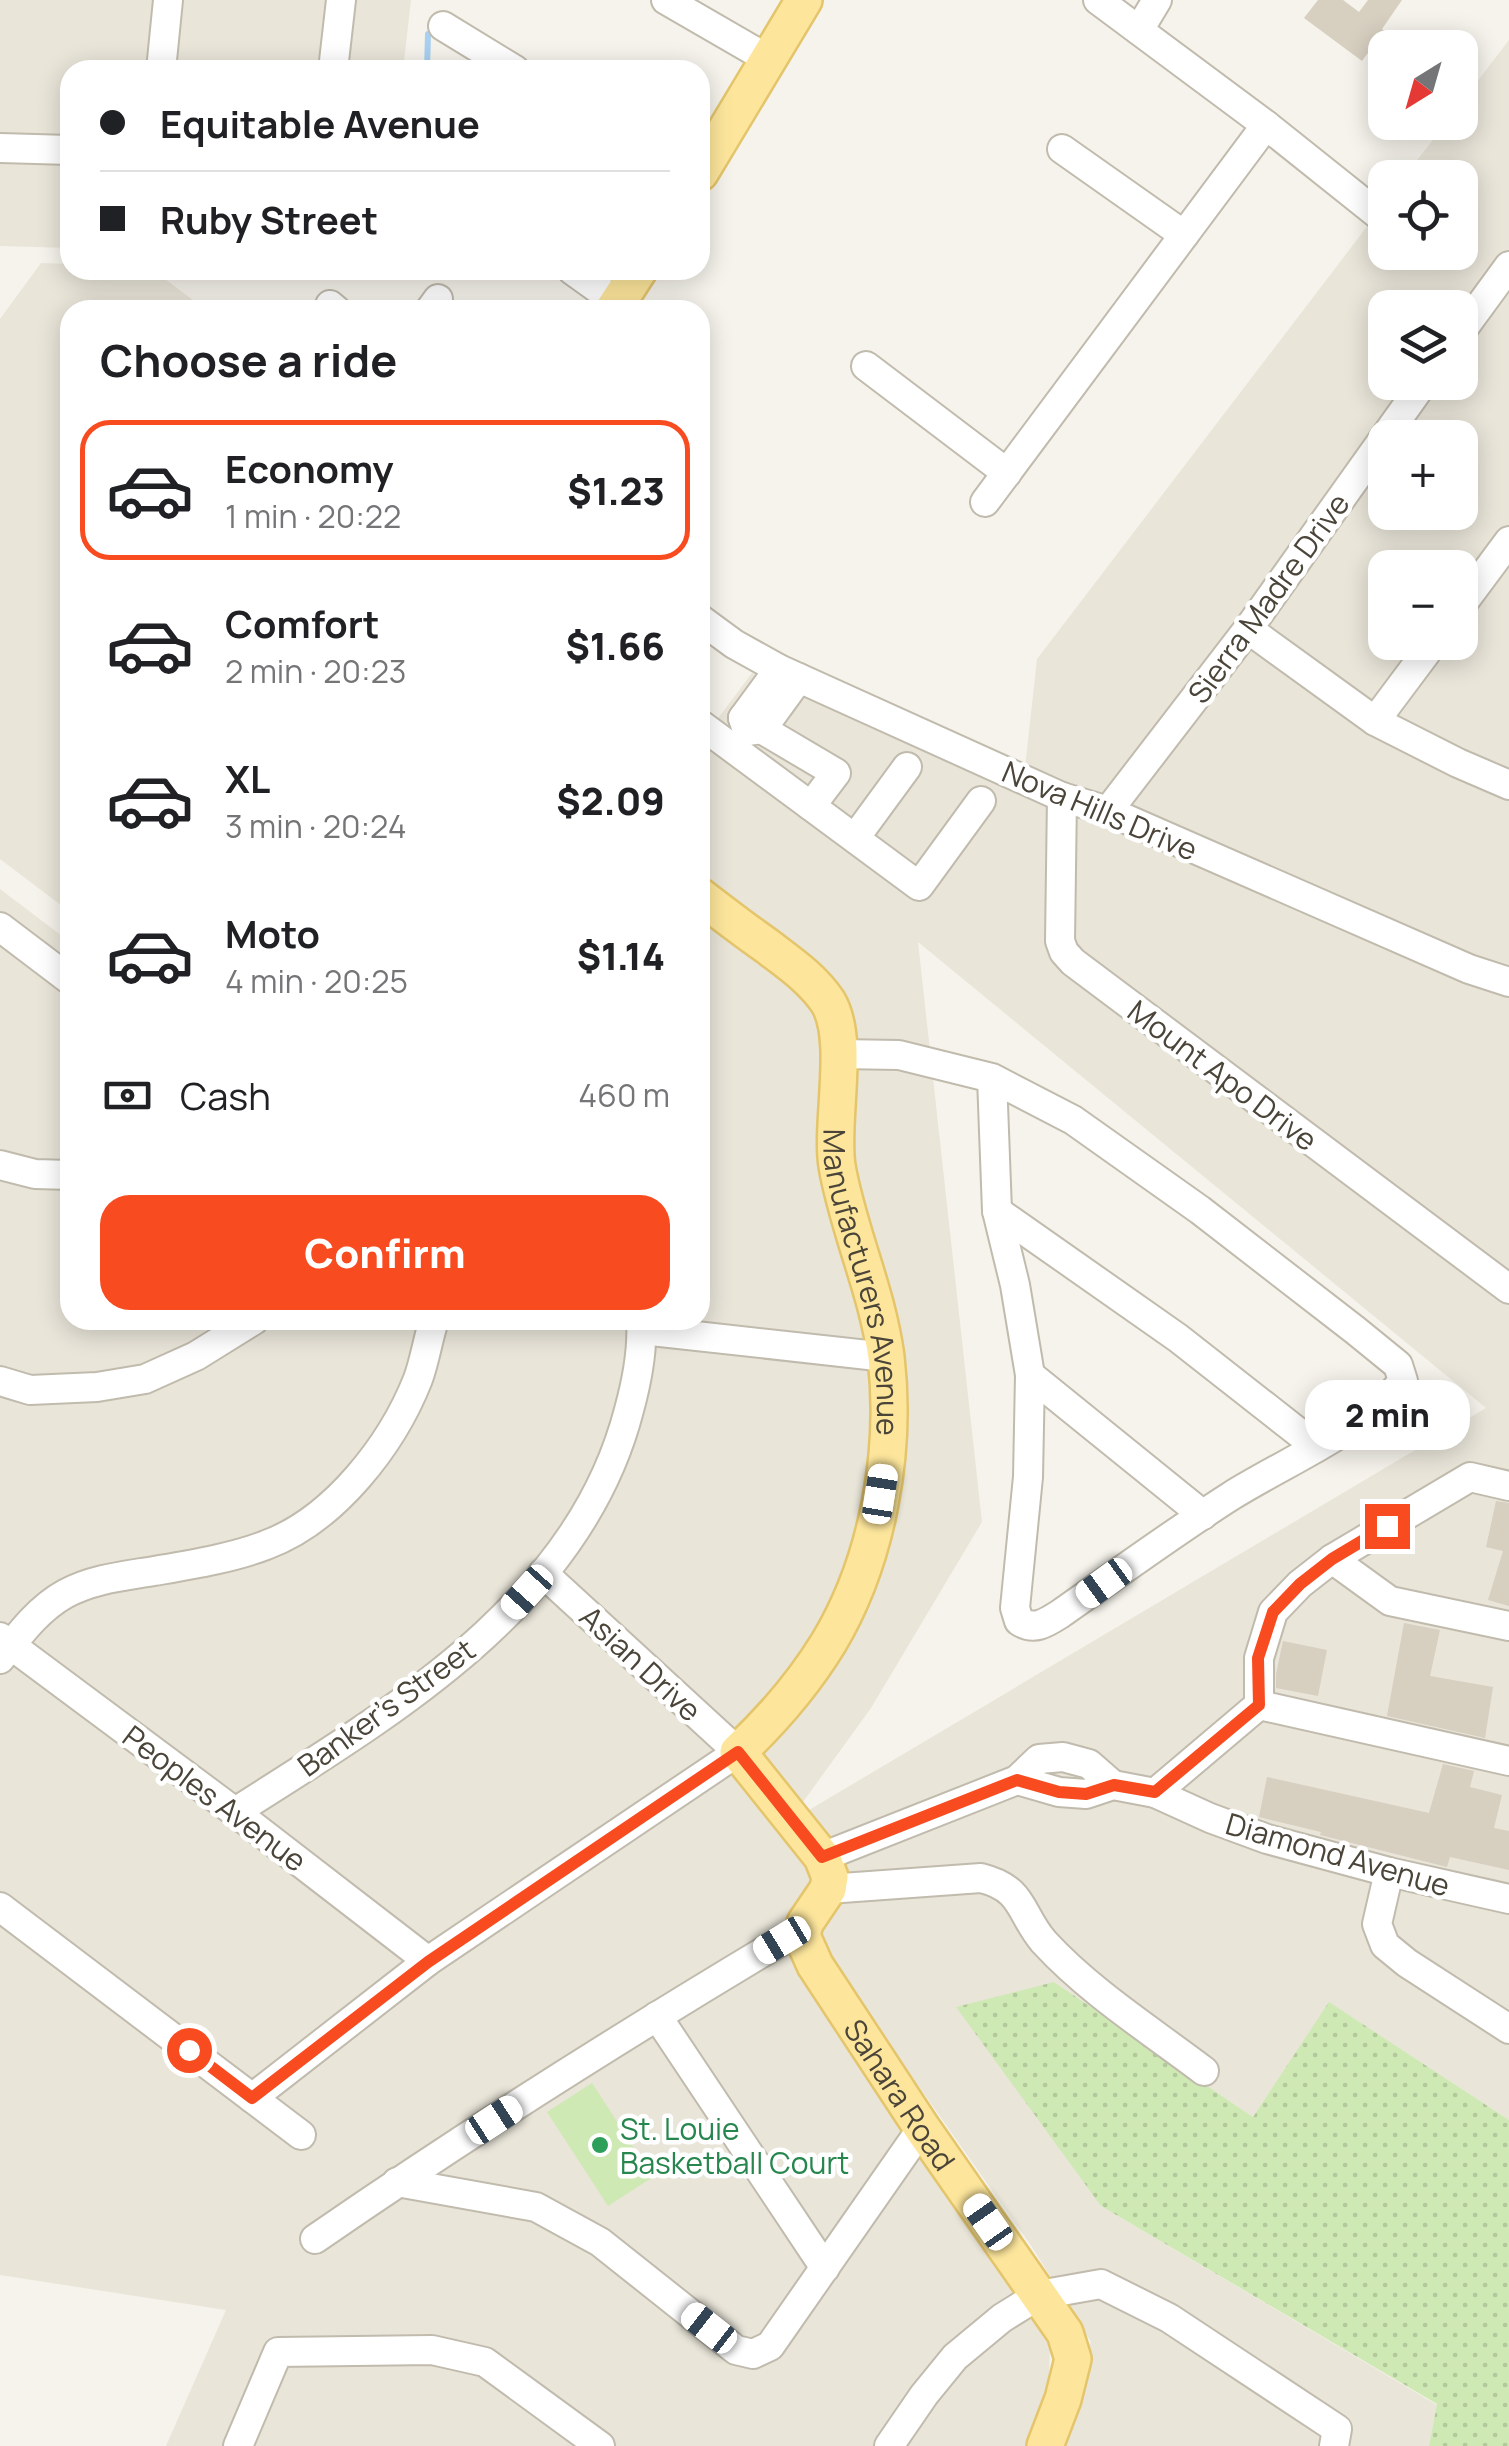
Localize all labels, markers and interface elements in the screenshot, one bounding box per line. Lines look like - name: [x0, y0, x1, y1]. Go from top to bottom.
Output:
- north arrow: [1368, 30, 1478, 140]
- map controls: [1368, 30, 1478, 660]
- text: Equitable Avenue: [160, 97, 480, 149]
- button: locate: [1368, 160, 1478, 270]
- text: Ruby Street: [160, 193, 378, 245]
- button: layers: [1368, 290, 1478, 400]
- text: Choose a ride: [100, 329, 397, 391]
- button: +: [1368, 420, 1478, 530]
- text: Economy: [225, 442, 394, 494]
- icon: car: [105, 445, 195, 535]
- text: $1.23: [567, 464, 665, 516]
- street label: Sierra Madre Drive: [1178, 485, 1358, 711]
- text: 1 min · 20:22: [225, 494, 401, 538]
- button: −: [1368, 550, 1478, 660]
- text: Comfort: [225, 597, 379, 649]
- icon: car: [105, 600, 195, 690]
- text: $1.66: [565, 619, 665, 671]
- text: 2 min · 20:23: [225, 649, 407, 693]
- street label: Nova Hills Drive: [996, 750, 1204, 870]
- text: XL: [225, 752, 270, 804]
- icon: car: [105, 755, 195, 845]
- text: $2.09: [556, 774, 665, 826]
- text: 3 min · 20:24: [225, 804, 407, 848]
- text: Moto: [225, 907, 320, 959]
- icon: car: [105, 910, 195, 1000]
- text: $1.14: [577, 929, 665, 981]
- text: 4 min · 20:25: [225, 959, 408, 1003]
- street label: Mount Apo Drive: [1120, 990, 1326, 1160]
- icon: cash: [100, 1068, 155, 1123]
- text: Cash: [180, 1069, 271, 1121]
- text: 460 m: [578, 1073, 670, 1117]
- street label: Manufacturers Avenue: [815, 1129, 910, 1436]
- button: Confirm: [100, 1195, 670, 1310]
- callout: 2 min: [1304, 1381, 1470, 1451]
- text: 2 min: [1345, 1393, 1430, 1437]
- car: [860, 1462, 900, 1526]
- route end: [1365, 1504, 1410, 1549]
- car: [1071, 1553, 1137, 1613]
- car: [496, 1560, 558, 1624]
- street label: Asian Drive: [571, 1596, 711, 1730]
- street label: Banker's Street: [289, 1629, 483, 1785]
- street label: Peoples Avenue: [115, 1715, 315, 1881]
- street label: Diamond Avenue: [1221, 1802, 1455, 1906]
- car: [749, 1912, 815, 1968]
- street label: Sahara Road: [835, 2011, 966, 2178]
- route start: [167, 2028, 212, 2073]
- car: [461, 2091, 527, 2149]
- place label: St. Louie Basketball Court: [620, 2108, 849, 2183]
- marker: St. Louie Basketball Court: [589, 2134, 611, 2156]
- car: [959, 2189, 1017, 2255]
- car: [676, 2298, 742, 2358]

